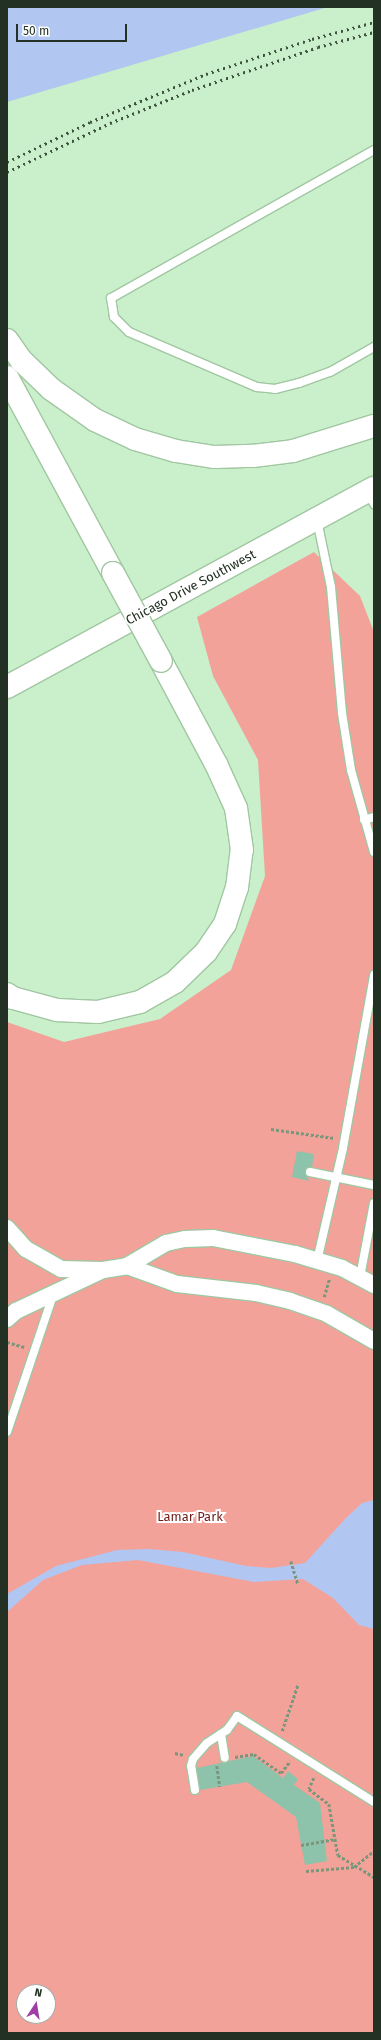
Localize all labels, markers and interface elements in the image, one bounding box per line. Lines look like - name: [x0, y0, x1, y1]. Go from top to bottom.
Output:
- scale bar: [18, 16, 129, 42]
- text: 50 m: [23, 24, 49, 38]
- street label: Chicago Drive Southwest: [123, 547, 259, 629]
- park label: Lamar Park: [157, 1509, 223, 1525]
- north arrow: [16, 1984, 56, 2024]
- text: N: [33, 1986, 43, 2000]

